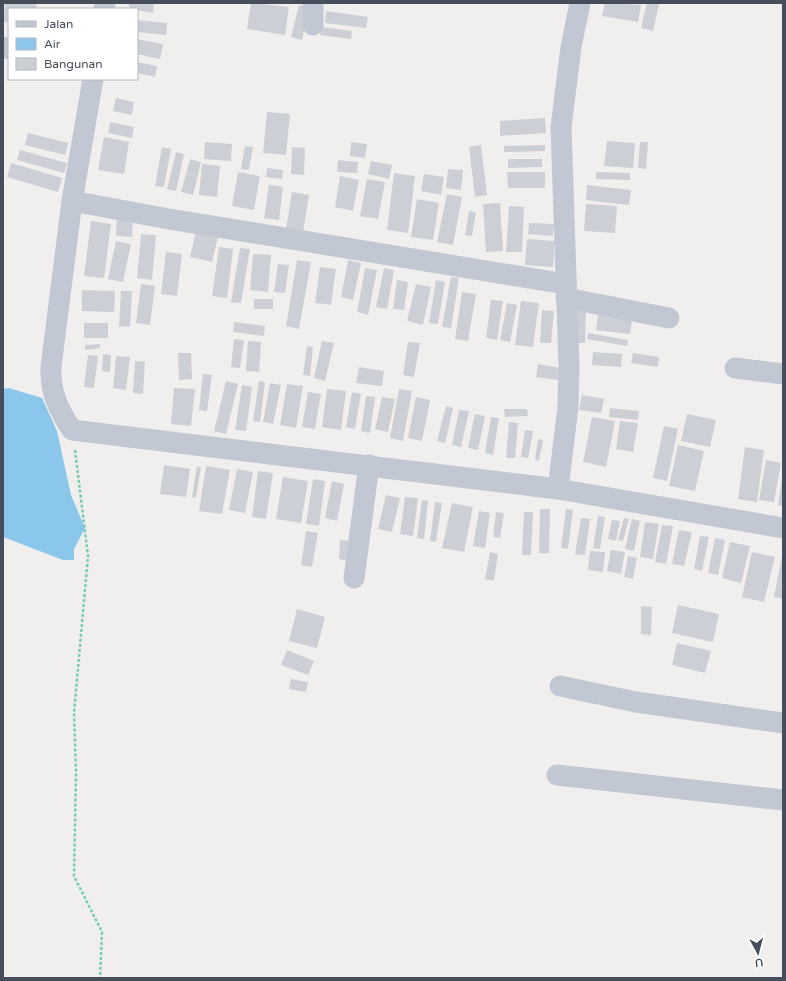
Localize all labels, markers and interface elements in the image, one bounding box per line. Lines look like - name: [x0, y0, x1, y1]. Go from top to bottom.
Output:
- legend: [8, 8, 138, 80]
- text: Jalan: [44, 17, 73, 31]
- text: Air: [44, 37, 61, 51]
- text: Bangunan: [44, 57, 103, 71]
- north arrow: [738, 933, 778, 973]
- text: U: [754, 955, 764, 969]

